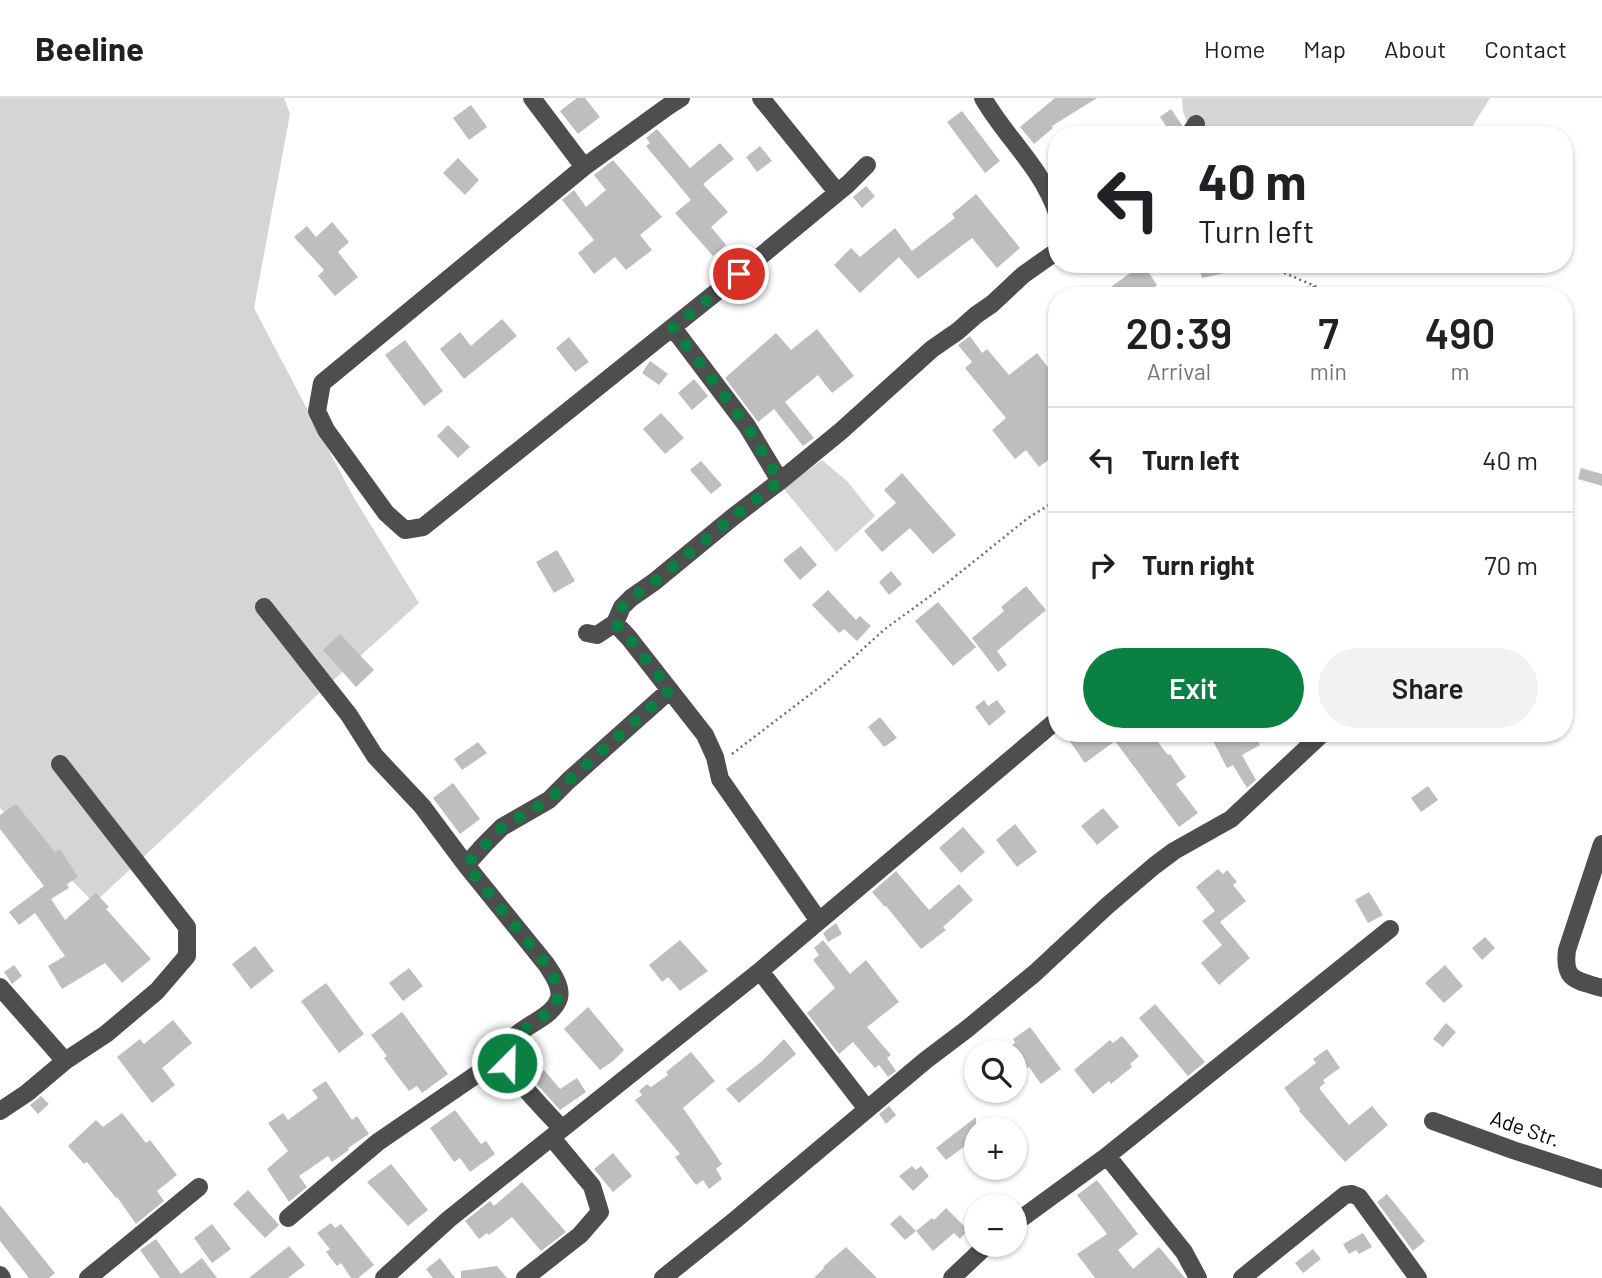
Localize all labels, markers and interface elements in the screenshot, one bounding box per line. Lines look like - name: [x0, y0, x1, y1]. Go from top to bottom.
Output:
- text: Beeline: [35, 28, 144, 68]
- text: Home: [1204, 34, 1265, 63]
- text: Map: [1303, 34, 1346, 63]
- text: About: [1384, 34, 1446, 63]
- text: Contact: [1484, 34, 1567, 63]
- text: 40 m: [1198, 151, 1306, 210]
- icon: left: [1083, 154, 1174, 245]
- text: Turn left: [1198, 211, 1315, 249]
- pin: [709, 244, 769, 304]
- icon: arrive: [720, 255, 758, 293]
- text: 20:39: [1126, 307, 1232, 357]
- text: 7: [1318, 307, 1339, 357]
- text: 490: [1425, 307, 1495, 357]
- text: Arrival: [1147, 357, 1211, 385]
- text: min: [1310, 357, 1347, 385]
- text: m: [1450, 357, 1470, 385]
- icon: left: [1083, 441, 1121, 479]
- text: Turn left: [1142, 444, 1240, 475]
- text: 40 m: [1482, 444, 1538, 475]
- icon: right: [1083, 546, 1121, 584]
- text: Turn right: [1142, 549, 1255, 580]
- text: 70 m: [1484, 549, 1538, 580]
- button: Exit: [1083, 648, 1304, 728]
- button: Share: [1318, 648, 1538, 728]
- position arrow: [470, 1026, 544, 1100]
- map controls: [964, 1040, 1027, 1257]
- button: search: [964, 1040, 1027, 1103]
- street label: Ade Str.: [1487, 1104, 1564, 1151]
- button: +: [964, 1117, 1027, 1180]
- button: −: [964, 1194, 1027, 1257]

